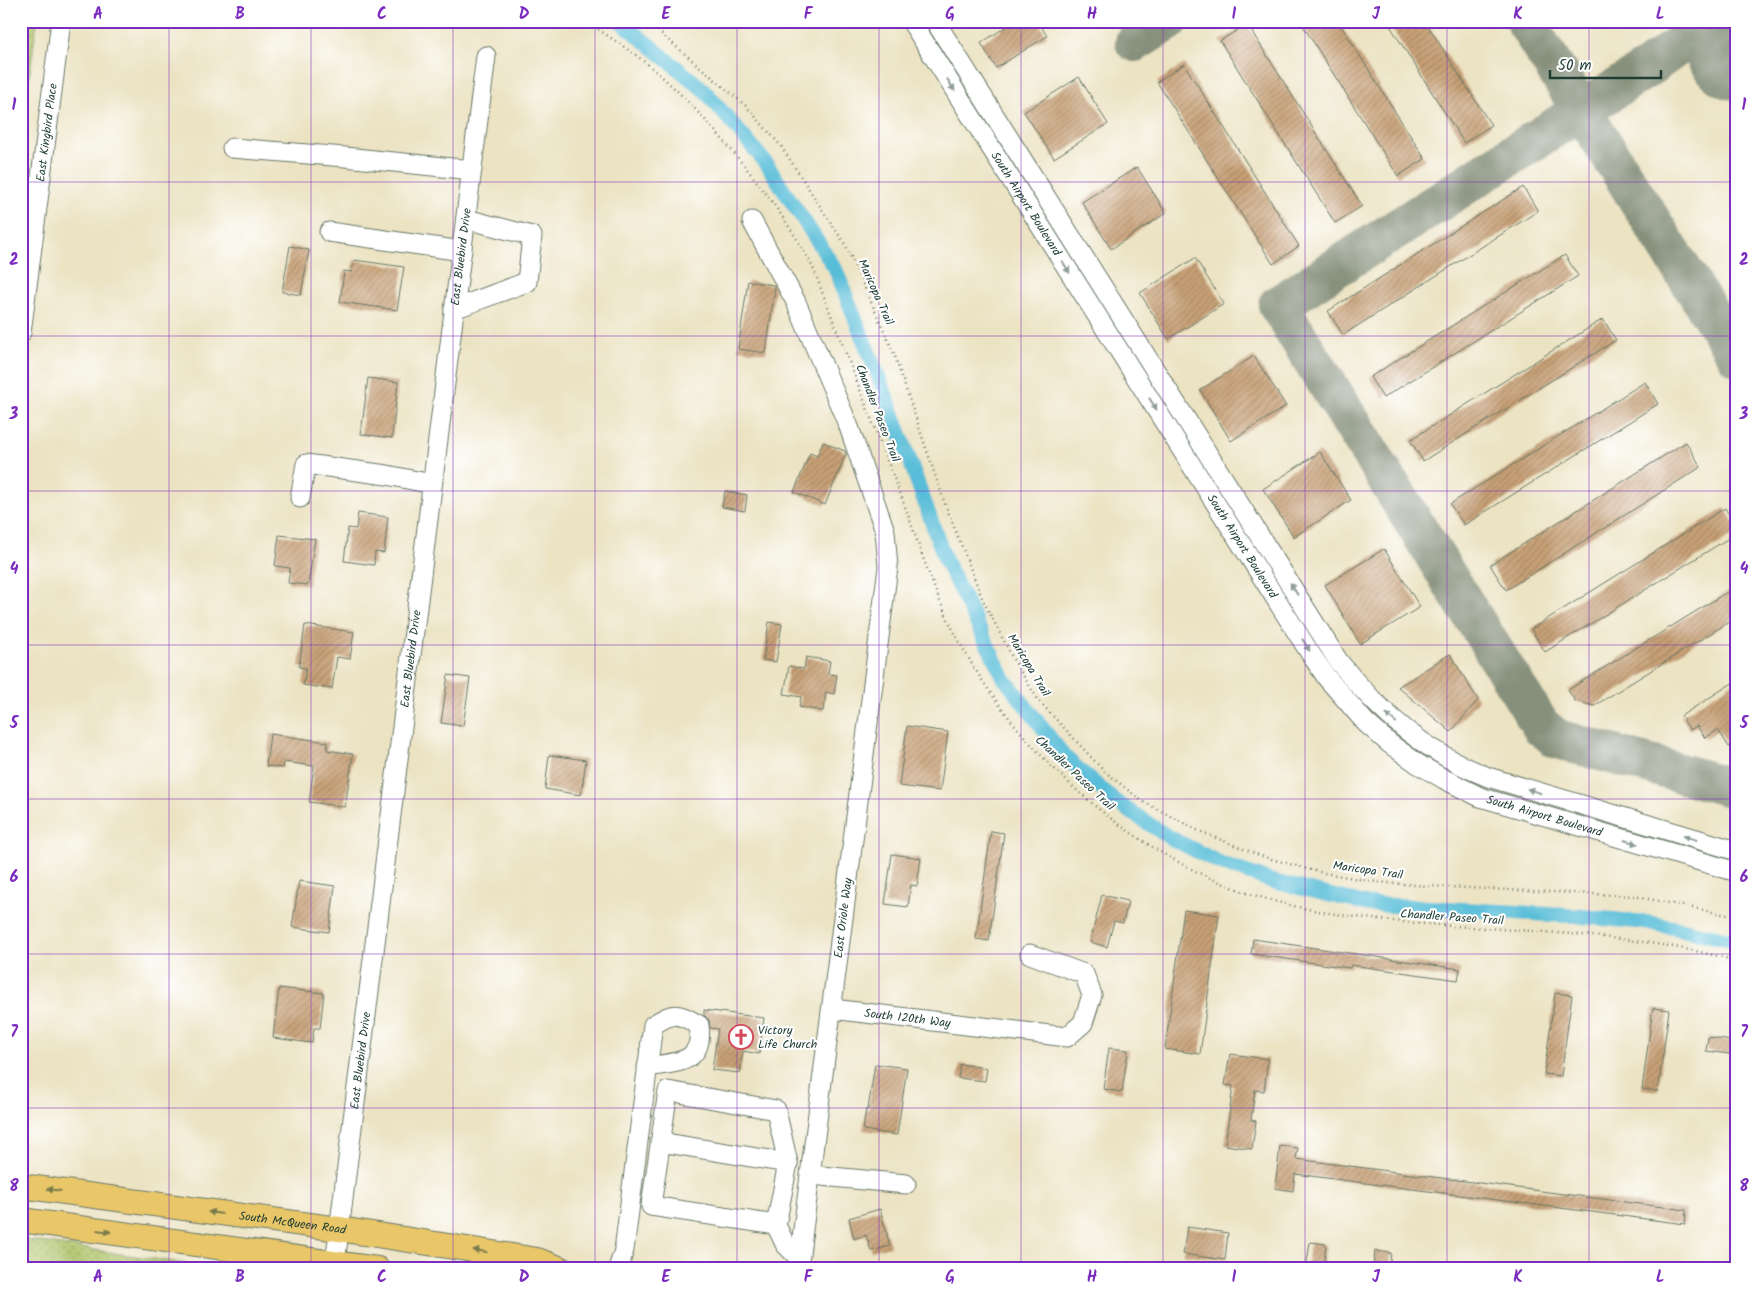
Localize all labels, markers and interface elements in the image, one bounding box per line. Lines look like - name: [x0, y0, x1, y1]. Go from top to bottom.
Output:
- text: A: [93, 2, 103, 27]
- text: B: [235, 2, 245, 27]
- text: C: [377, 2, 387, 27]
- text: D: [519, 2, 530, 27]
- text: E: [662, 2, 672, 27]
- text: F: [804, 2, 814, 27]
- text: G: [945, 2, 955, 27]
- text: H: [1087, 2, 1097, 27]
- text: I: [1232, 2, 1237, 27]
- text: J: [1372, 2, 1381, 27]
- text: K: [1513, 2, 1523, 27]
- text: L: [1656, 2, 1664, 27]
- scale bar: [1550, 48, 1662, 80]
- text: 50 m: [1558, 54, 1592, 78]
- one-way arrow: [947, 79, 956, 92]
- street label: East Kingbird Place: [31, 82, 63, 183]
- text: 1: [12, 93, 17, 118]
- text: 1: [1742, 93, 1747, 118]
- street label: South Airport Boulevard: [986, 148, 1067, 261]
- street label: East Bluebird Drive: [446, 206, 477, 307]
- text: 2: [9, 248, 19, 273]
- text: 2: [1739, 248, 1749, 273]
- street label: Maricopa Trail: [852, 256, 899, 328]
- one-way arrow: [1061, 260, 1071, 274]
- street label: Chandler Paseo Trail: [850, 361, 905, 465]
- one-way arrow: [1148, 398, 1158, 411]
- text: 3: [9, 402, 19, 427]
- text: 3: [1739, 402, 1749, 427]
- street label: South Airport Boulevard: [1202, 490, 1283, 603]
- text: 4: [10, 557, 19, 582]
- text: 4: [1740, 557, 1749, 582]
- one-way arrow: [1289, 582, 1299, 596]
- street label: East Bluebird Drive: [396, 608, 427, 709]
- street label: Maricopa Trail: [1002, 630, 1055, 700]
- one-way arrow: [1301, 638, 1310, 652]
- text: 5: [9, 711, 20, 736]
- text: 5: [1739, 711, 1750, 736]
- one-way arrow: [1386, 712, 1398, 724]
- street label: Chandler Paseo Trail: [1030, 731, 1119, 816]
- one-way arrow: [1527, 787, 1542, 795]
- street label: South Airport Boulevard: [1484, 790, 1606, 843]
- one-way arrow: [1682, 833, 1697, 841]
- one-way arrow: [1624, 838, 1639, 846]
- street label: Maricopa Trail: [1332, 856, 1404, 885]
- text: 6: [10, 865, 19, 890]
- text: 6: [1740, 865, 1749, 890]
- street label: East Oriole Way: [829, 877, 858, 959]
- street label: Chandler Paseo Trail: [1400, 904, 1504, 931]
- street label: South 120th Way: [863, 1004, 952, 1033]
- street label: East Bluebird Drive: [345, 1010, 376, 1110]
- text: 7: [10, 1020, 18, 1045]
- text: 7: [1740, 1020, 1748, 1045]
- place label: Victory Life Church: [758, 1021, 817, 1054]
- church icon: Victory Life Church: [728, 1024, 754, 1050]
- text: 8: [9, 1174, 19, 1199]
- text: 8: [1739, 1174, 1749, 1199]
- one-way arrow: [46, 1186, 62, 1194]
- street label: South McQueen Road: [238, 1207, 348, 1240]
- one-way arrow: [207, 1209, 223, 1217]
- one-way arrow: [97, 1227, 113, 1235]
- one-way arrow: [471, 1247, 487, 1255]
- text: A: [93, 1265, 103, 1290]
- text: B: [235, 1265, 245, 1290]
- text: C: [377, 1265, 387, 1290]
- text: D: [519, 1265, 530, 1290]
- text: E: [662, 1265, 672, 1290]
- text: F: [804, 1265, 814, 1290]
- text: G: [945, 1265, 955, 1290]
- text: H: [1087, 1265, 1097, 1290]
- text: I: [1232, 1265, 1237, 1290]
- text: J: [1372, 1265, 1381, 1290]
- text: K: [1513, 1265, 1523, 1290]
- text: L: [1656, 1265, 1664, 1290]

